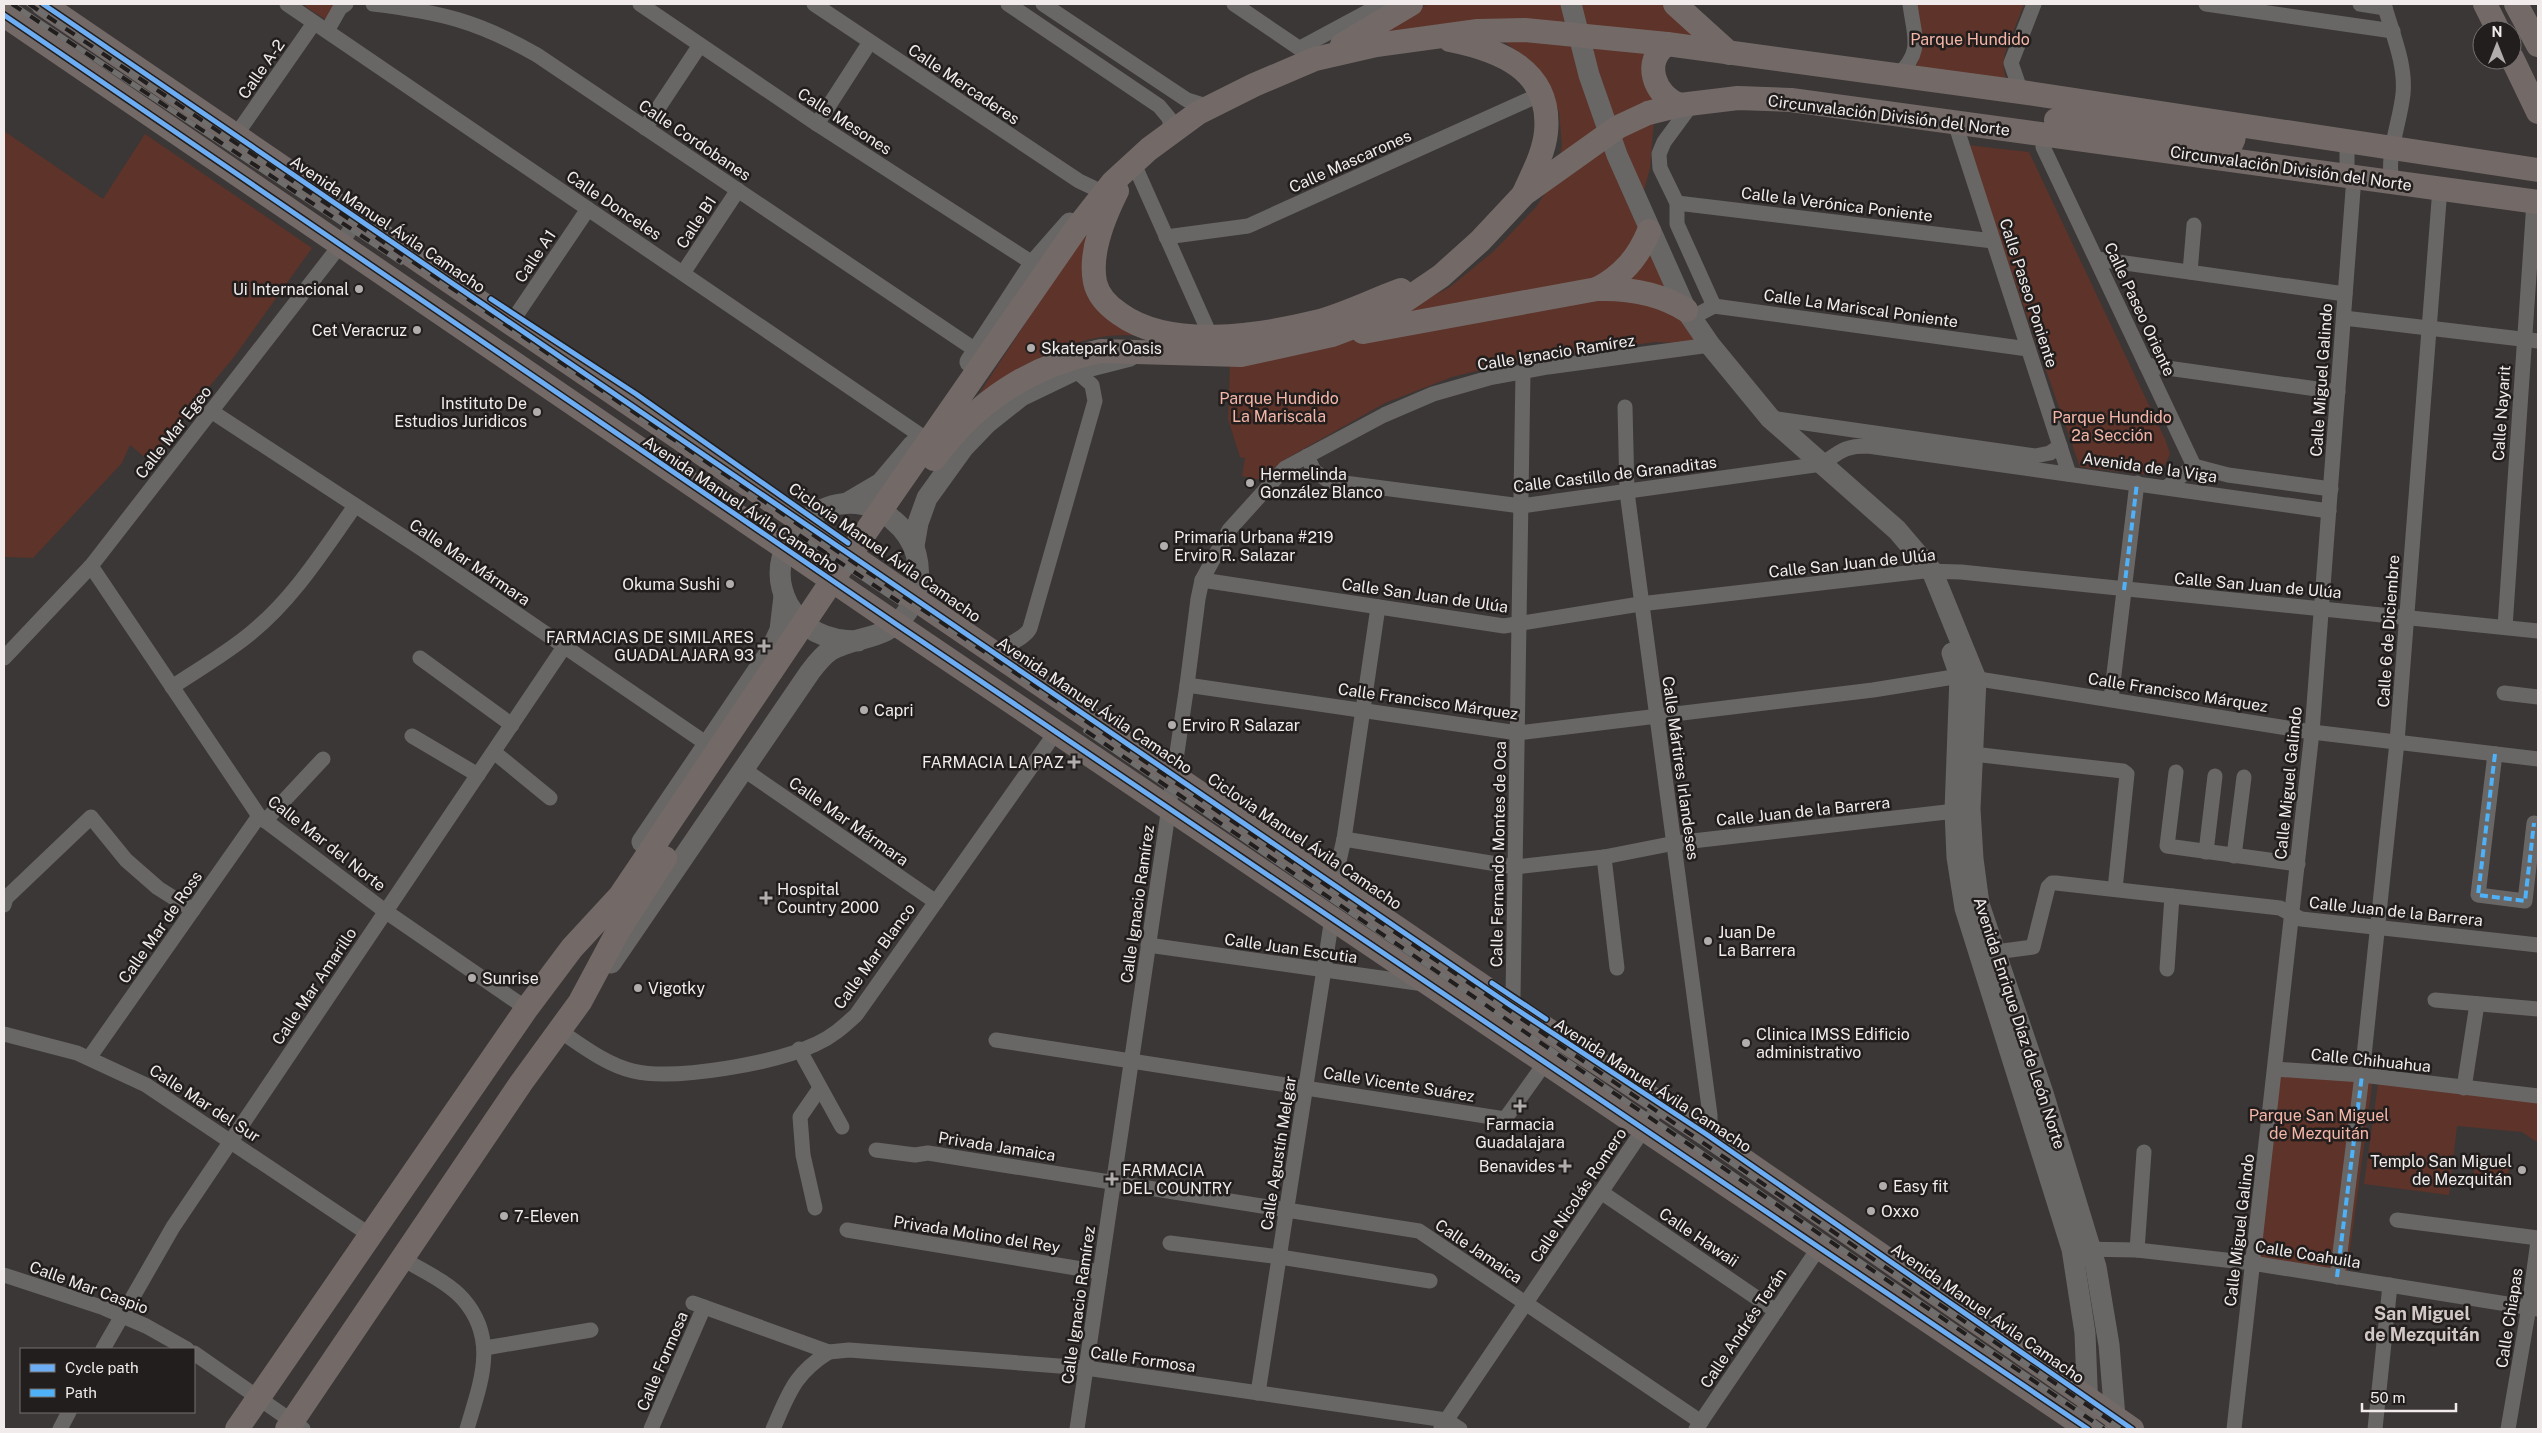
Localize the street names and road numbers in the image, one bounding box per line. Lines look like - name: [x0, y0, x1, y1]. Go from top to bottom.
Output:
- street label: Calle A-2: [234, 36, 289, 103]
- street label: Calle Mercaderes: [904, 40, 1023, 129]
- street label: Calle Mesones: [794, 84, 895, 159]
- street label: Circunvalación División del Norte: [1767, 91, 2011, 140]
- street label: Calle Cordobanes: [635, 96, 754, 185]
- street label: Calle Mascarones: [1286, 126, 1414, 197]
- street label: Circunvalación División del Norte: [2169, 142, 2413, 195]
- street label: Avenida Manuel Ávila Camacho: [286, 151, 490, 297]
- street label: Calle Donceles: [563, 167, 665, 244]
- street label: Calle la Verónica Poniente: [1740, 183, 1934, 226]
- street label: Calle B1: [672, 192, 720, 252]
- street label: Calle Paseo Poniente: [1995, 216, 2062, 370]
- street label: Calle A1: [511, 226, 560, 286]
- street label: Calle Paseo Oriente: [2100, 239, 2179, 379]
- street label: Calle La Mariscal Poniente: [1762, 285, 1959, 332]
- street label: Calle Miguel Galindo: [2307, 303, 2336, 457]
- street label: Calle Ignacio Ramírez: [1476, 331, 1637, 374]
- street label: Calle Nayarit: [2489, 365, 2514, 462]
- street label: Calle Mar Egeo: [131, 382, 215, 482]
- street label: Avenida Manuel Ávila Camacho: [639, 431, 843, 577]
- street label: Avenida de la Viga: [2082, 449, 2218, 486]
- street label: Calle Castillo de Granaditas: [1512, 453, 1718, 496]
- street label: Ciclovia Manuel Ávila Camacho: [785, 478, 985, 626]
- street label: Calle Mar Mármara: [406, 515, 534, 610]
- street label: Calle San Juan de Ulúa: [1768, 545, 1937, 582]
- street label: Calle 6 de Diciembre: [2374, 554, 2403, 708]
- street label: Calle San Juan de Ulúa: [2174, 569, 2342, 602]
- street label: Calle San Juan de Ulúa: [1340, 574, 1509, 617]
- street label: Avenida Manuel Ávila Camacho: [993, 632, 1197, 778]
- street label: Calle Francisco Márquez: [2087, 669, 2269, 716]
- street label: Calle Mártires Irlandeses: [1658, 675, 1703, 861]
- street label: Calle Francisco Márquez: [1337, 679, 1520, 724]
- street label: Calle Miguel Galindo: [2271, 706, 2306, 861]
- street label: Calle Fernando Montes de Oca: [1487, 741, 1510, 967]
- street label: Ciclovia Manuel Ávila Camacho: [1204, 768, 1406, 914]
- street label: Calle Mar Mármara: [785, 773, 912, 870]
- street label: Calle Mar del Norte: [264, 792, 389, 895]
- street label: Calle Juan de la Barrera: [1715, 793, 1891, 830]
- street label: Calle Ignacio Ramírez: [1117, 823, 1158, 984]
- street label: Calle Mar de Ross: [115, 867, 206, 987]
- street label: Calle Juan de la Barrera: [2308, 893, 2484, 930]
- street label: Avenida Enrique Díaz de León Norte: [1970, 895, 2069, 1151]
- street label: Calle Mar Blanco: [830, 900, 919, 1013]
- street label: Calle Mar Amarillo: [268, 924, 361, 1048]
- street label: Calle Juan Escutia: [1223, 930, 1359, 967]
- street label: Avenida Manuel Ávila Camacho: [1551, 1014, 1755, 1156]
- street label: Calle Chihuahua: [2310, 1045, 2432, 1076]
- street label: Calle Mar del Sur: [146, 1061, 264, 1146]
- street label: Calle Vicente Suárez: [1322, 1063, 1476, 1106]
- street label: Calle Agustín Melgar: [1257, 1075, 1300, 1232]
- street label: Calle Nicolás Romero: [1526, 1124, 1631, 1266]
- street label: Privada Jamaica: [937, 1128, 1057, 1165]
- street label: Calle Miguel Galindo: [2221, 1153, 2258, 1308]
- street label: Calle Hawaii: [1655, 1204, 1742, 1271]
- street label: Privada Molino del Rey: [892, 1212, 1062, 1257]
- street label: Calle Jamaica: [1432, 1215, 1526, 1287]
- street label: Calle Ignacio Ramírez: [1058, 1224, 1099, 1385]
- street label: Calle Coahuila: [2254, 1237, 2362, 1272]
- street label: Avenida Manuel Ávila Camacho: [1887, 1238, 2089, 1388]
- street label: Calle Mar Caspio: [27, 1257, 151, 1318]
- street label: Calle Andrés Terán: [1696, 1265, 1791, 1392]
- street label: Calle Chiapas: [2492, 1267, 2527, 1369]
- street label: Calle Formosa: [633, 1309, 692, 1414]
- street label: Calle Formosa: [1089, 1343, 1197, 1376]

